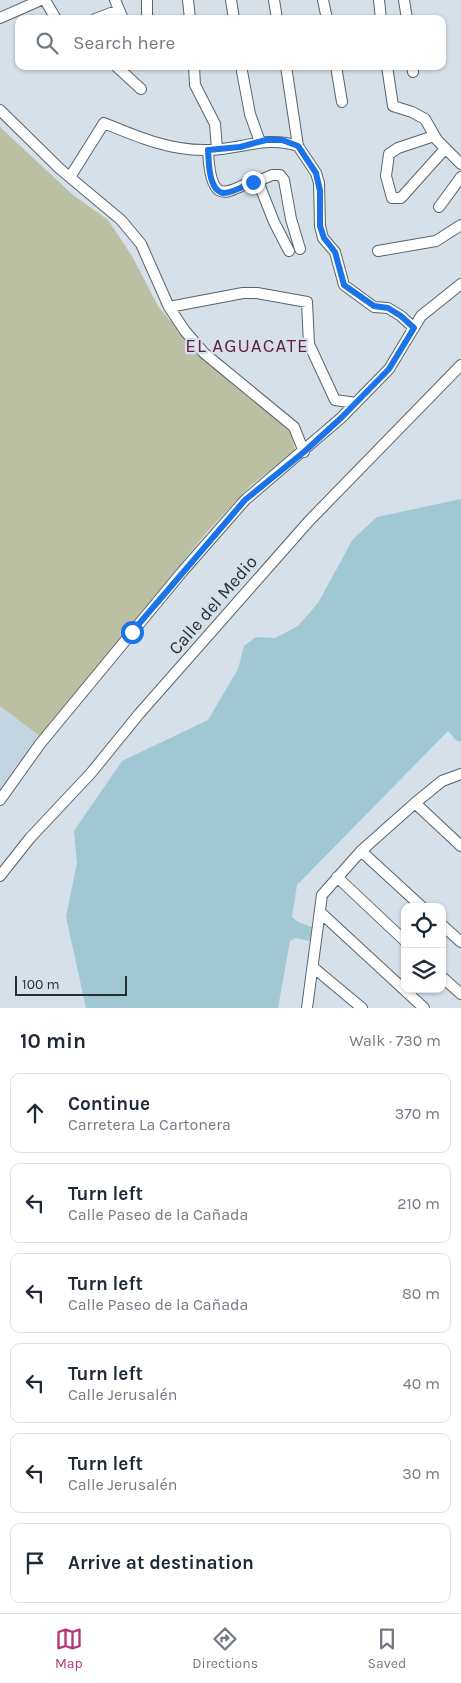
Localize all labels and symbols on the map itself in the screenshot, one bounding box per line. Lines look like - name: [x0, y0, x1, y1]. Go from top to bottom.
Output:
- route end: [242, 171, 265, 194]
- district label: EL AGUACATE: [185, 335, 309, 357]
- street label: Calle del Medio: [164, 551, 262, 659]
- route start: [121, 621, 144, 644]
- scale bar: [15, 973, 128, 996]

